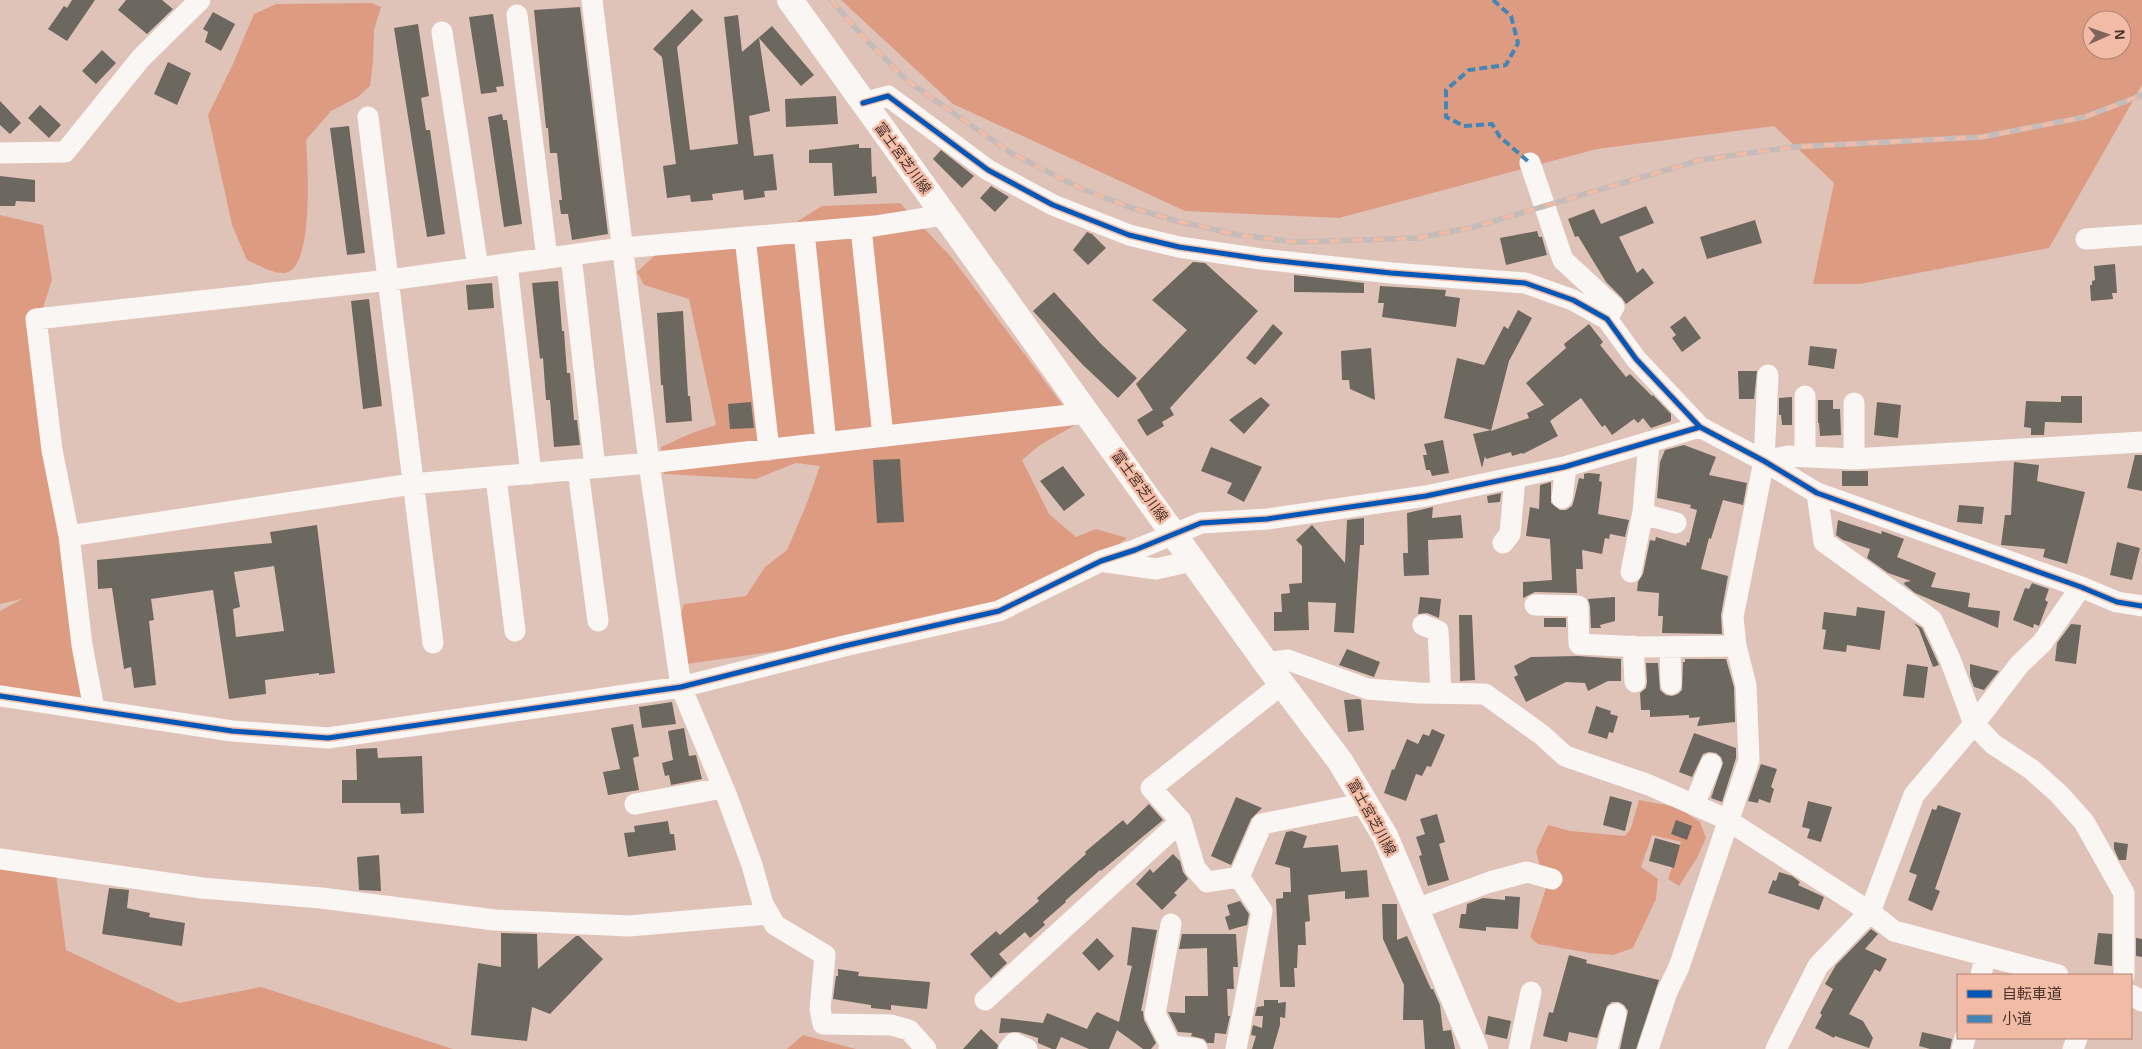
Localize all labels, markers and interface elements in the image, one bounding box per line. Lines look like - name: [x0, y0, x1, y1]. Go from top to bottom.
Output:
- north arrow: [2082, 10, 2132, 60]
- text: N: [2112, 29, 2128, 40]
- street label: 富士宮芝川線: [872, 119, 934, 197]
- street label: 富士宮芝川線: [1109, 447, 1171, 525]
- street label: 富士宮芝川線: [1345, 776, 1399, 858]
- legend: [1957, 974, 2132, 1039]
- text: 自転車道: [2002, 985, 2062, 1002]
- text: 小道: [2002, 1010, 2032, 1027]

